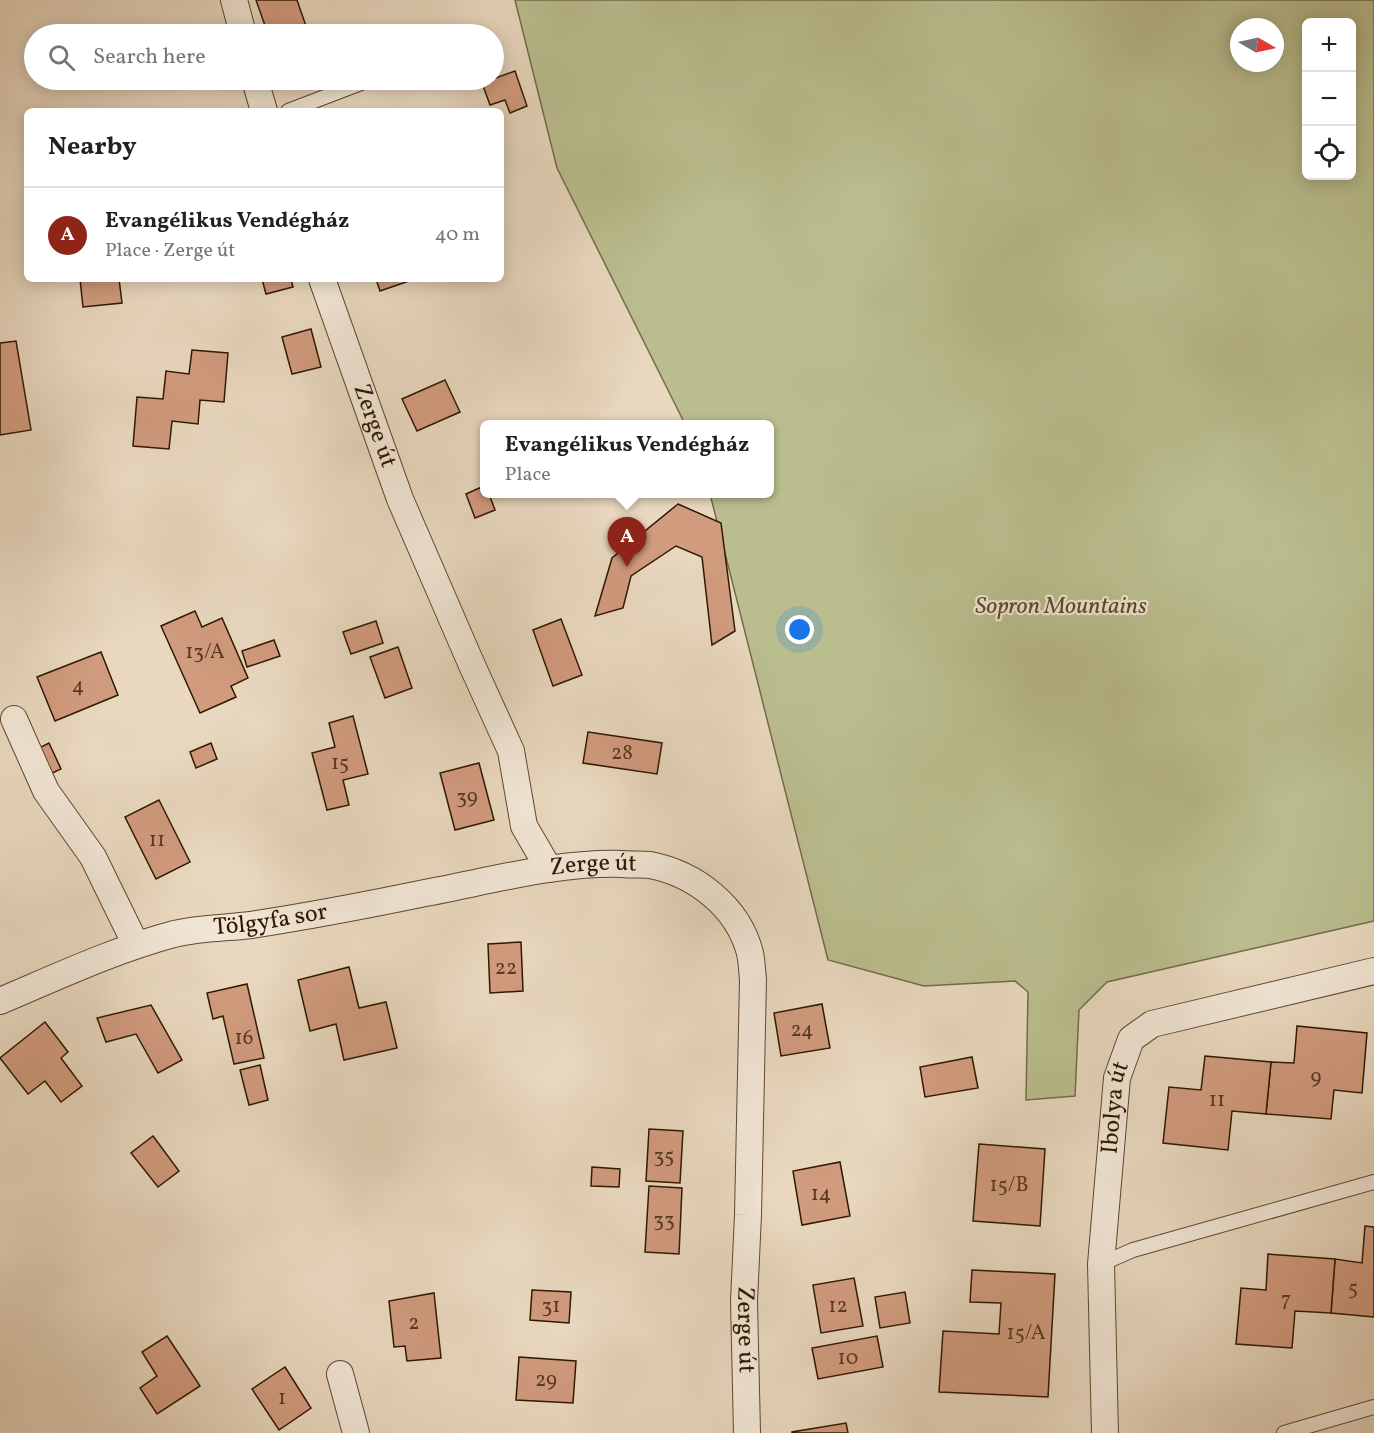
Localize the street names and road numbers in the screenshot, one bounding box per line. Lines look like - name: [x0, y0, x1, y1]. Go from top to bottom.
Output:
- street label: Zerge út: [344, 379, 405, 473]
- street label: Zerge út: [548, 847, 637, 886]
- street label: Tölgyfa sor: [212, 895, 330, 945]
- street label: Ibolya út: [1094, 1056, 1139, 1155]
- street label: Zerge út: [727, 1285, 763, 1374]

